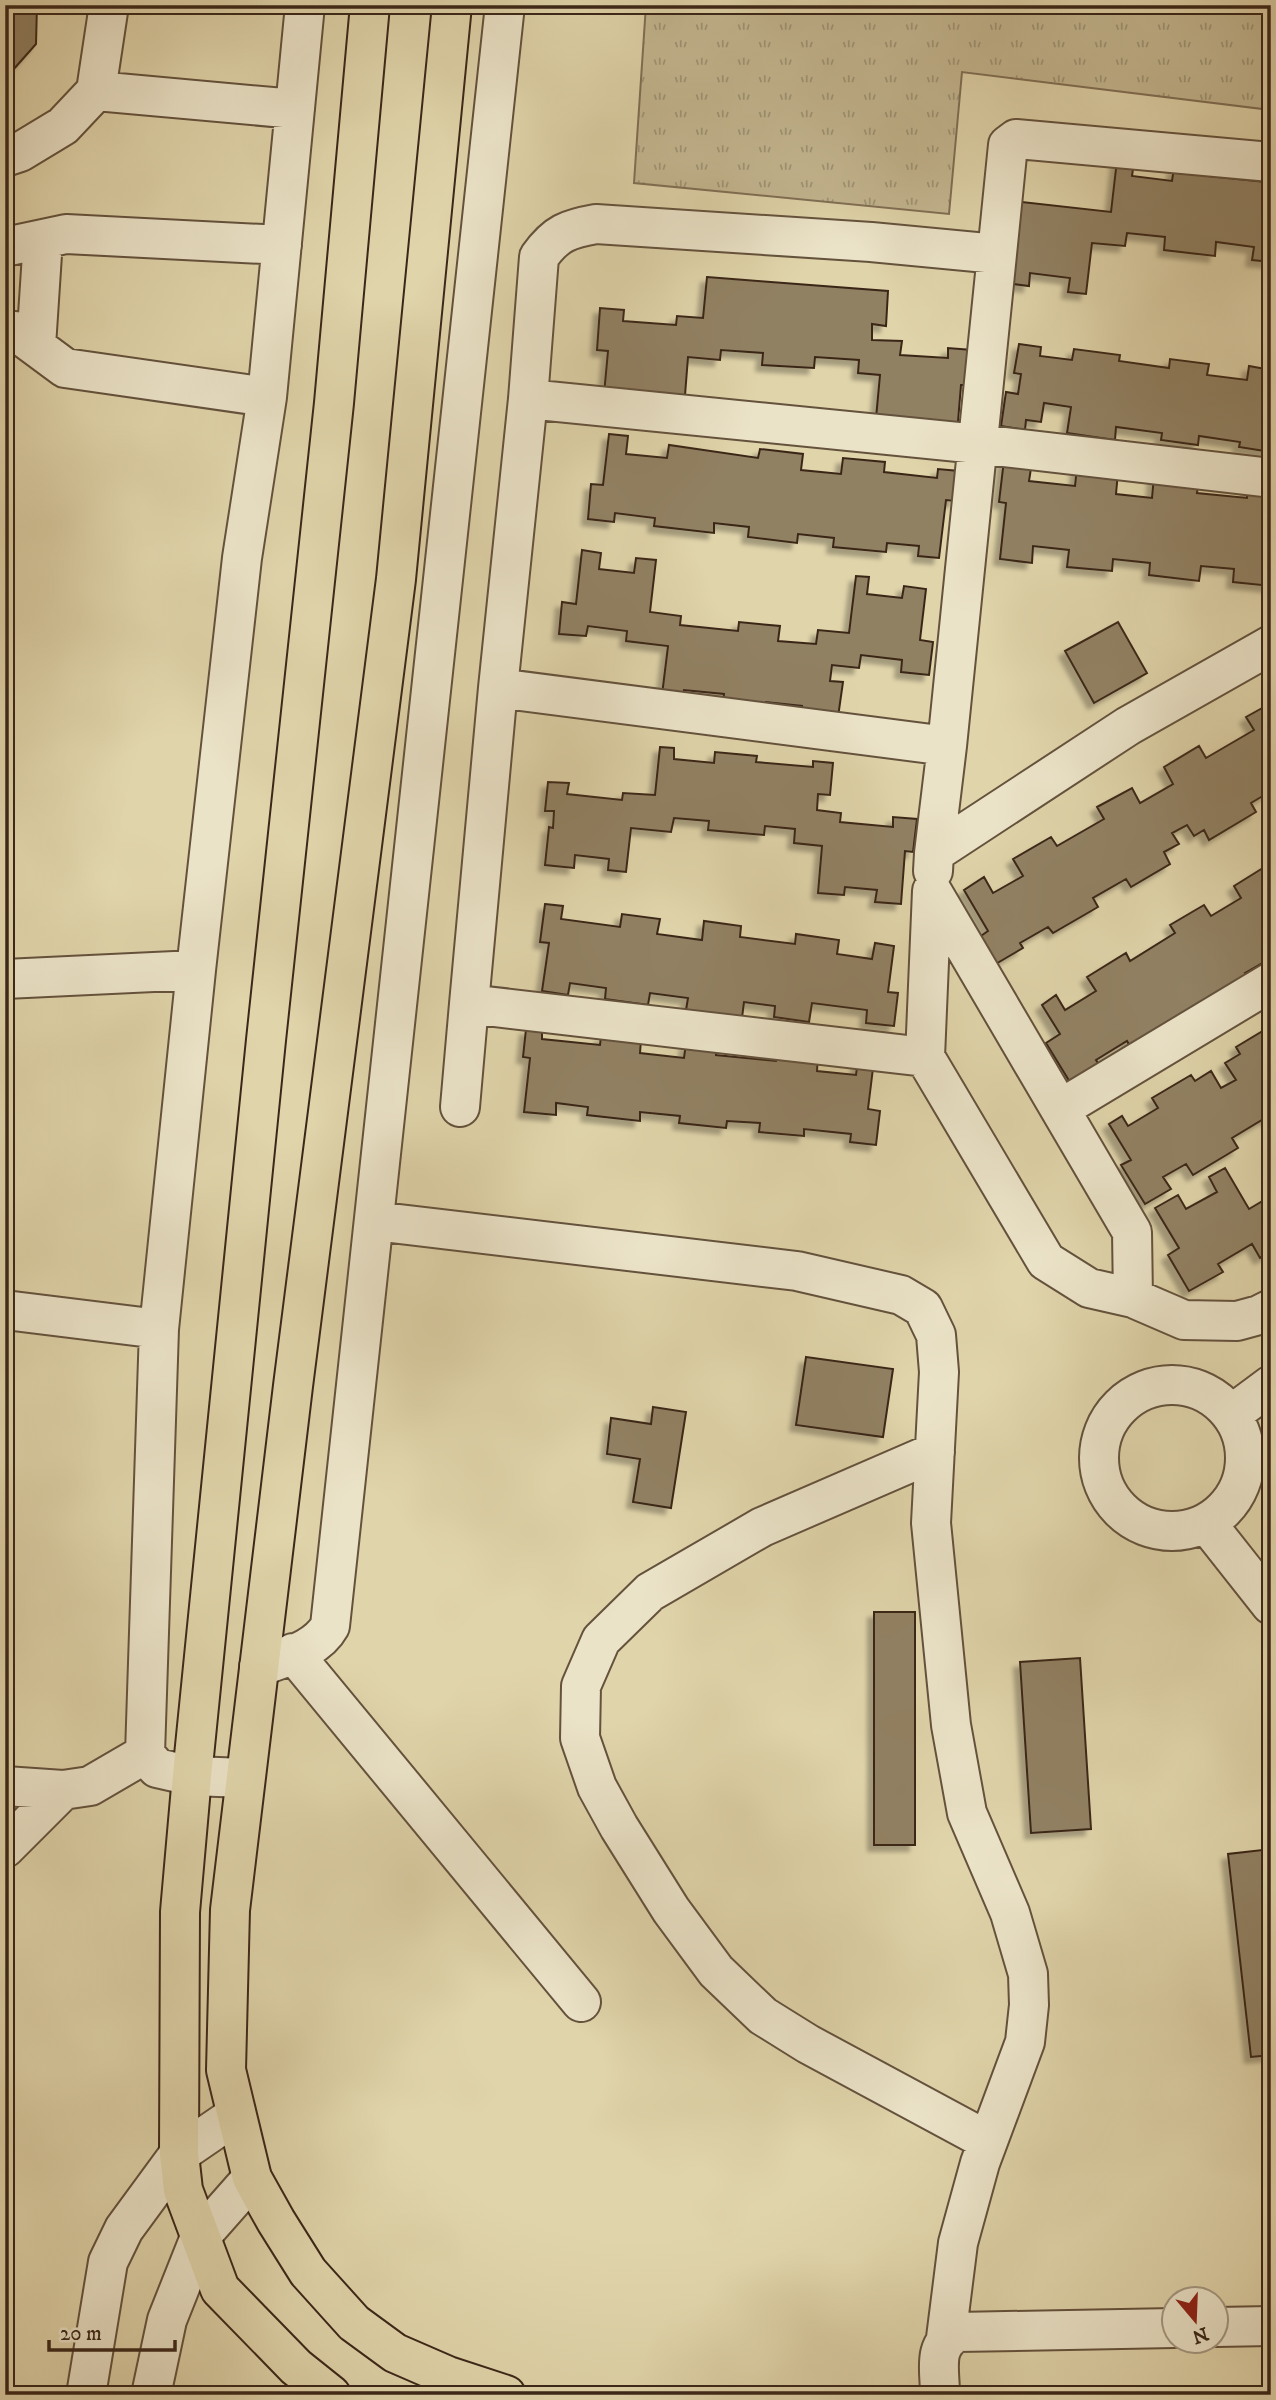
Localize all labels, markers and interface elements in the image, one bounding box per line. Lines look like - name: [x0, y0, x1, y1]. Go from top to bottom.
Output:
- north arrow: [1160, 2284, 1230, 2354]
- scale bar: [49, 2309, 175, 2353]
- text: 20 m: [60, 2321, 102, 2347]
- text: N: [1189, 2321, 1211, 2348]

